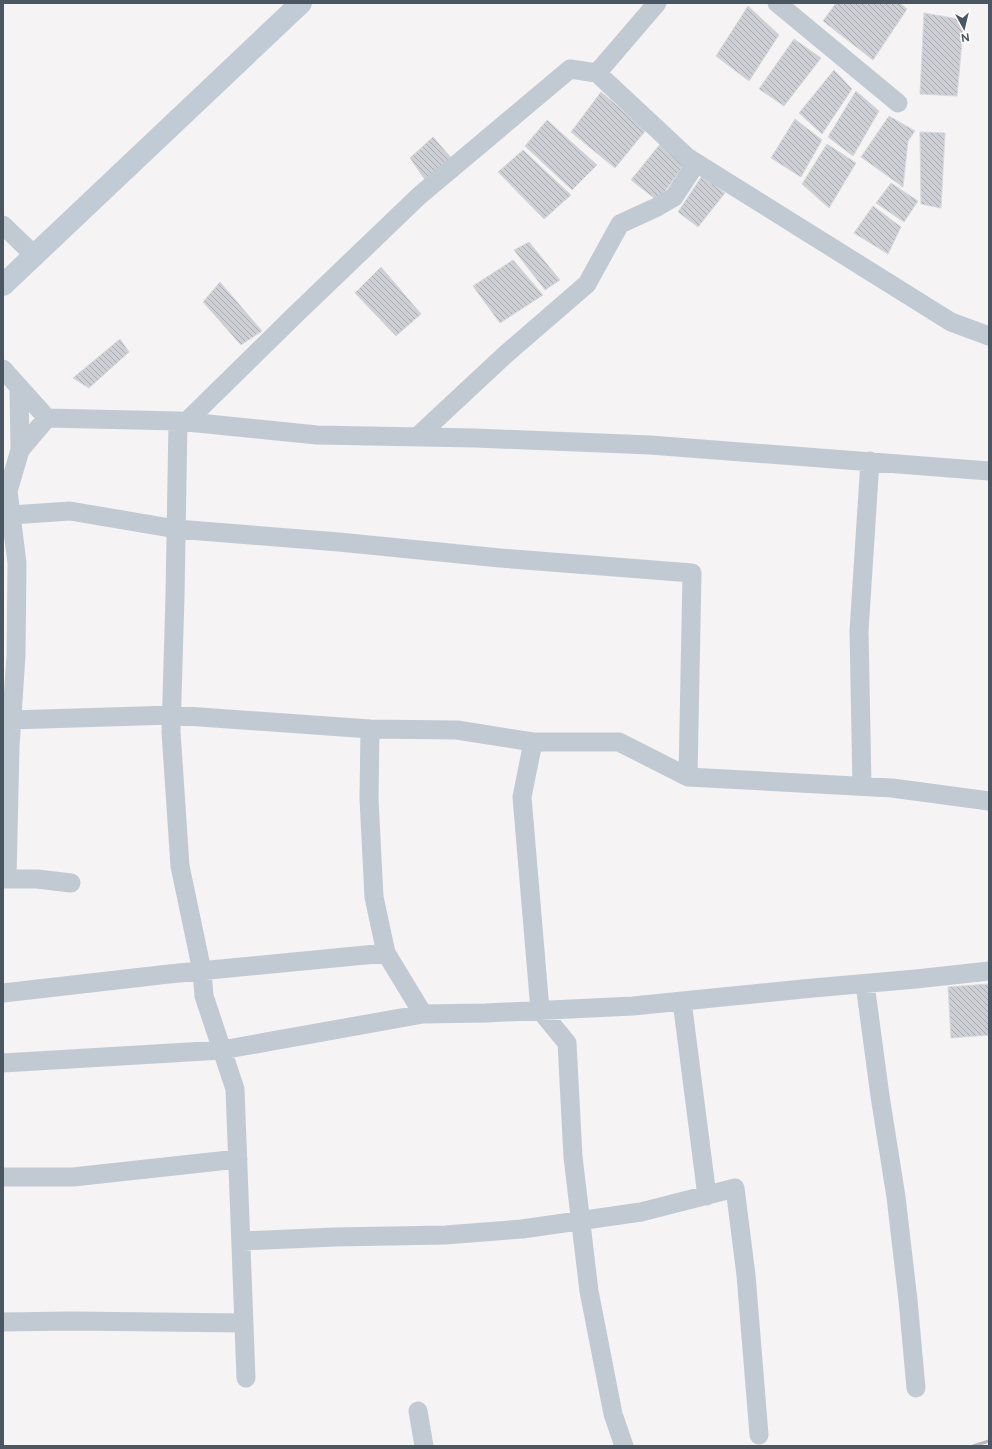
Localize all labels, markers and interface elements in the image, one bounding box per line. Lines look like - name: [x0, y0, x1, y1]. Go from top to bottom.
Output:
- north arrow: [944, 8, 984, 48]
- text: N: [960, 30, 970, 44]

